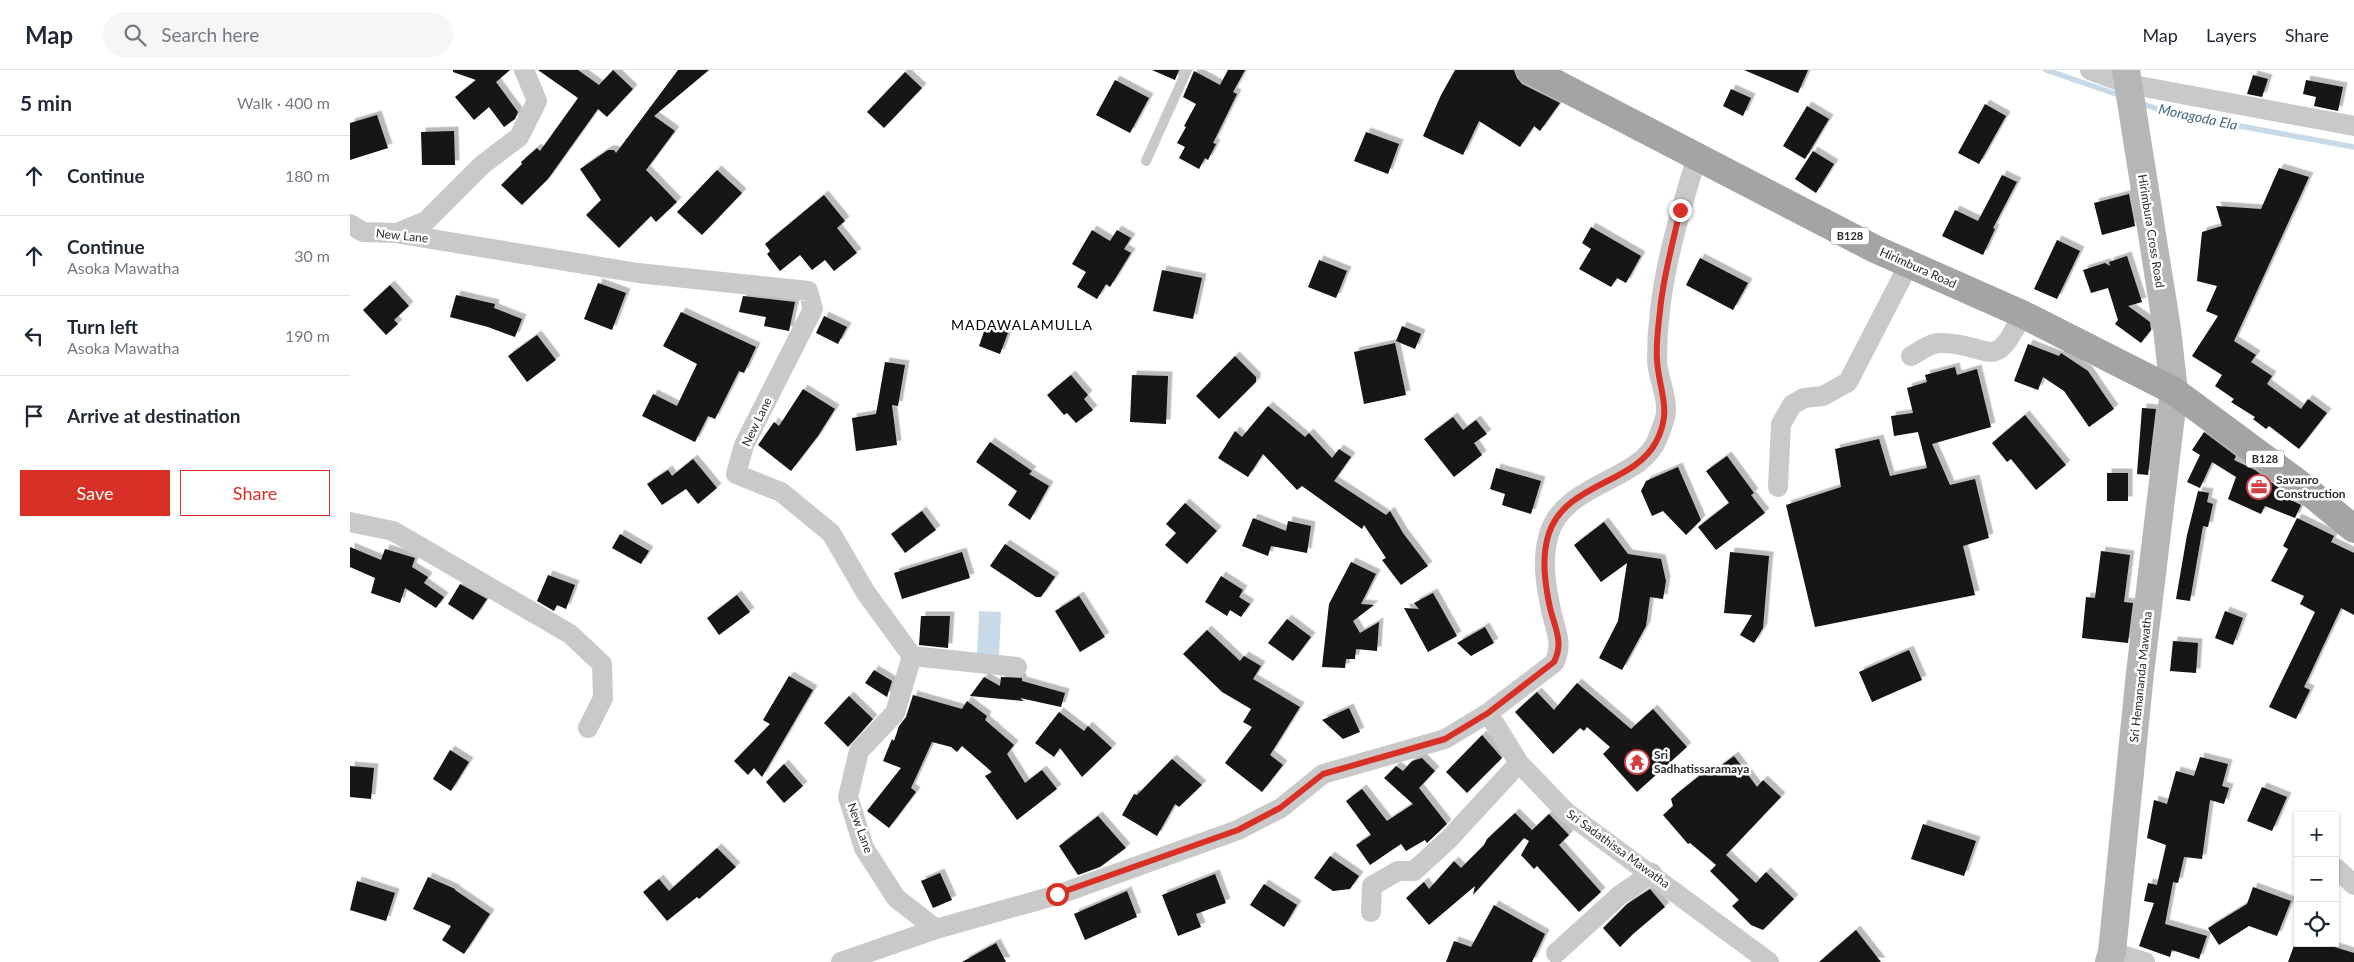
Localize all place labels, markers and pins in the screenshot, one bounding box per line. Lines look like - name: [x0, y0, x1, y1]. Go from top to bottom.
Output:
- place label: Savanro Construction: [2276, 472, 2346, 501]
- office icon: Savanro Construction: [2246, 474, 2272, 500]
- place label: Sri Sadhatissaramaya: [1654, 747, 1749, 776]
- temple icon: Sri Sadhatissaramaya: [1624, 749, 1650, 775]

